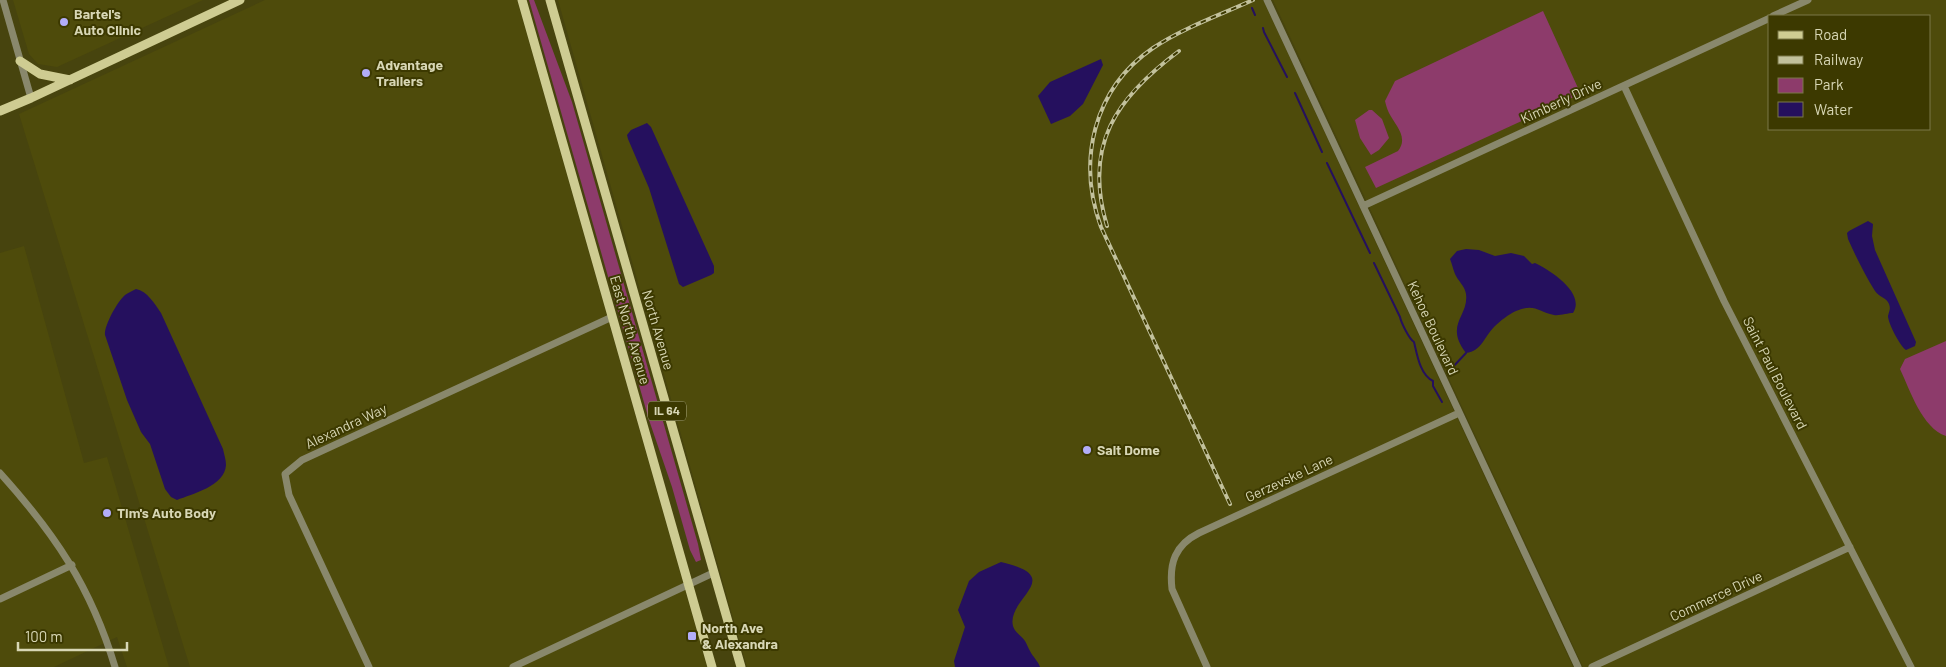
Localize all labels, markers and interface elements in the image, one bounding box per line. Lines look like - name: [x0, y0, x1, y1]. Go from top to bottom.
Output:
- place label: Bartel's Auto Clinic: [74, 5, 142, 38]
- legend: [1768, 15, 1931, 130]
- marker: Bartel's Auto Clinic: [58, 16, 70, 28]
- text: Road: [1814, 25, 1847, 43]
- text: Railway: [1814, 50, 1863, 68]
- place label: Advantage Trailers: [376, 56, 444, 89]
- marker: Advantage Trailers: [360, 67, 372, 79]
- street label: Kimberly Drive: [1518, 74, 1604, 127]
- text: Park: [1814, 75, 1844, 93]
- text: Water: [1814, 100, 1853, 118]
- street label: East North Avenue: [607, 273, 654, 386]
- street label: Kehoe Boulevard: [1404, 278, 1463, 378]
- street label: North Avenue: [639, 288, 678, 372]
- street label: Saint Paul Boulevard: [1740, 314, 1811, 432]
- street label: Alexandra Way: [302, 399, 390, 452]
- road number: IL 64: [648, 402, 686, 421]
- place label: Salt Dome: [1097, 441, 1160, 458]
- marker: Salt Dome: [1081, 444, 1093, 456]
- street label: Gerzevske Lane: [1242, 450, 1335, 505]
- place label: Tim's Auto Body: [117, 504, 216, 521]
- marker: Tim's Auto Body: [101, 507, 113, 519]
- street label: Commerce Drive: [1667, 567, 1765, 624]
- place label: North Ave & Alexandra: [702, 619, 778, 652]
- scale bar: [18, 620, 126, 652]
- text: 100 m: [25, 627, 63, 645]
- marker: North Ave & Alexandra: [686, 630, 698, 642]

